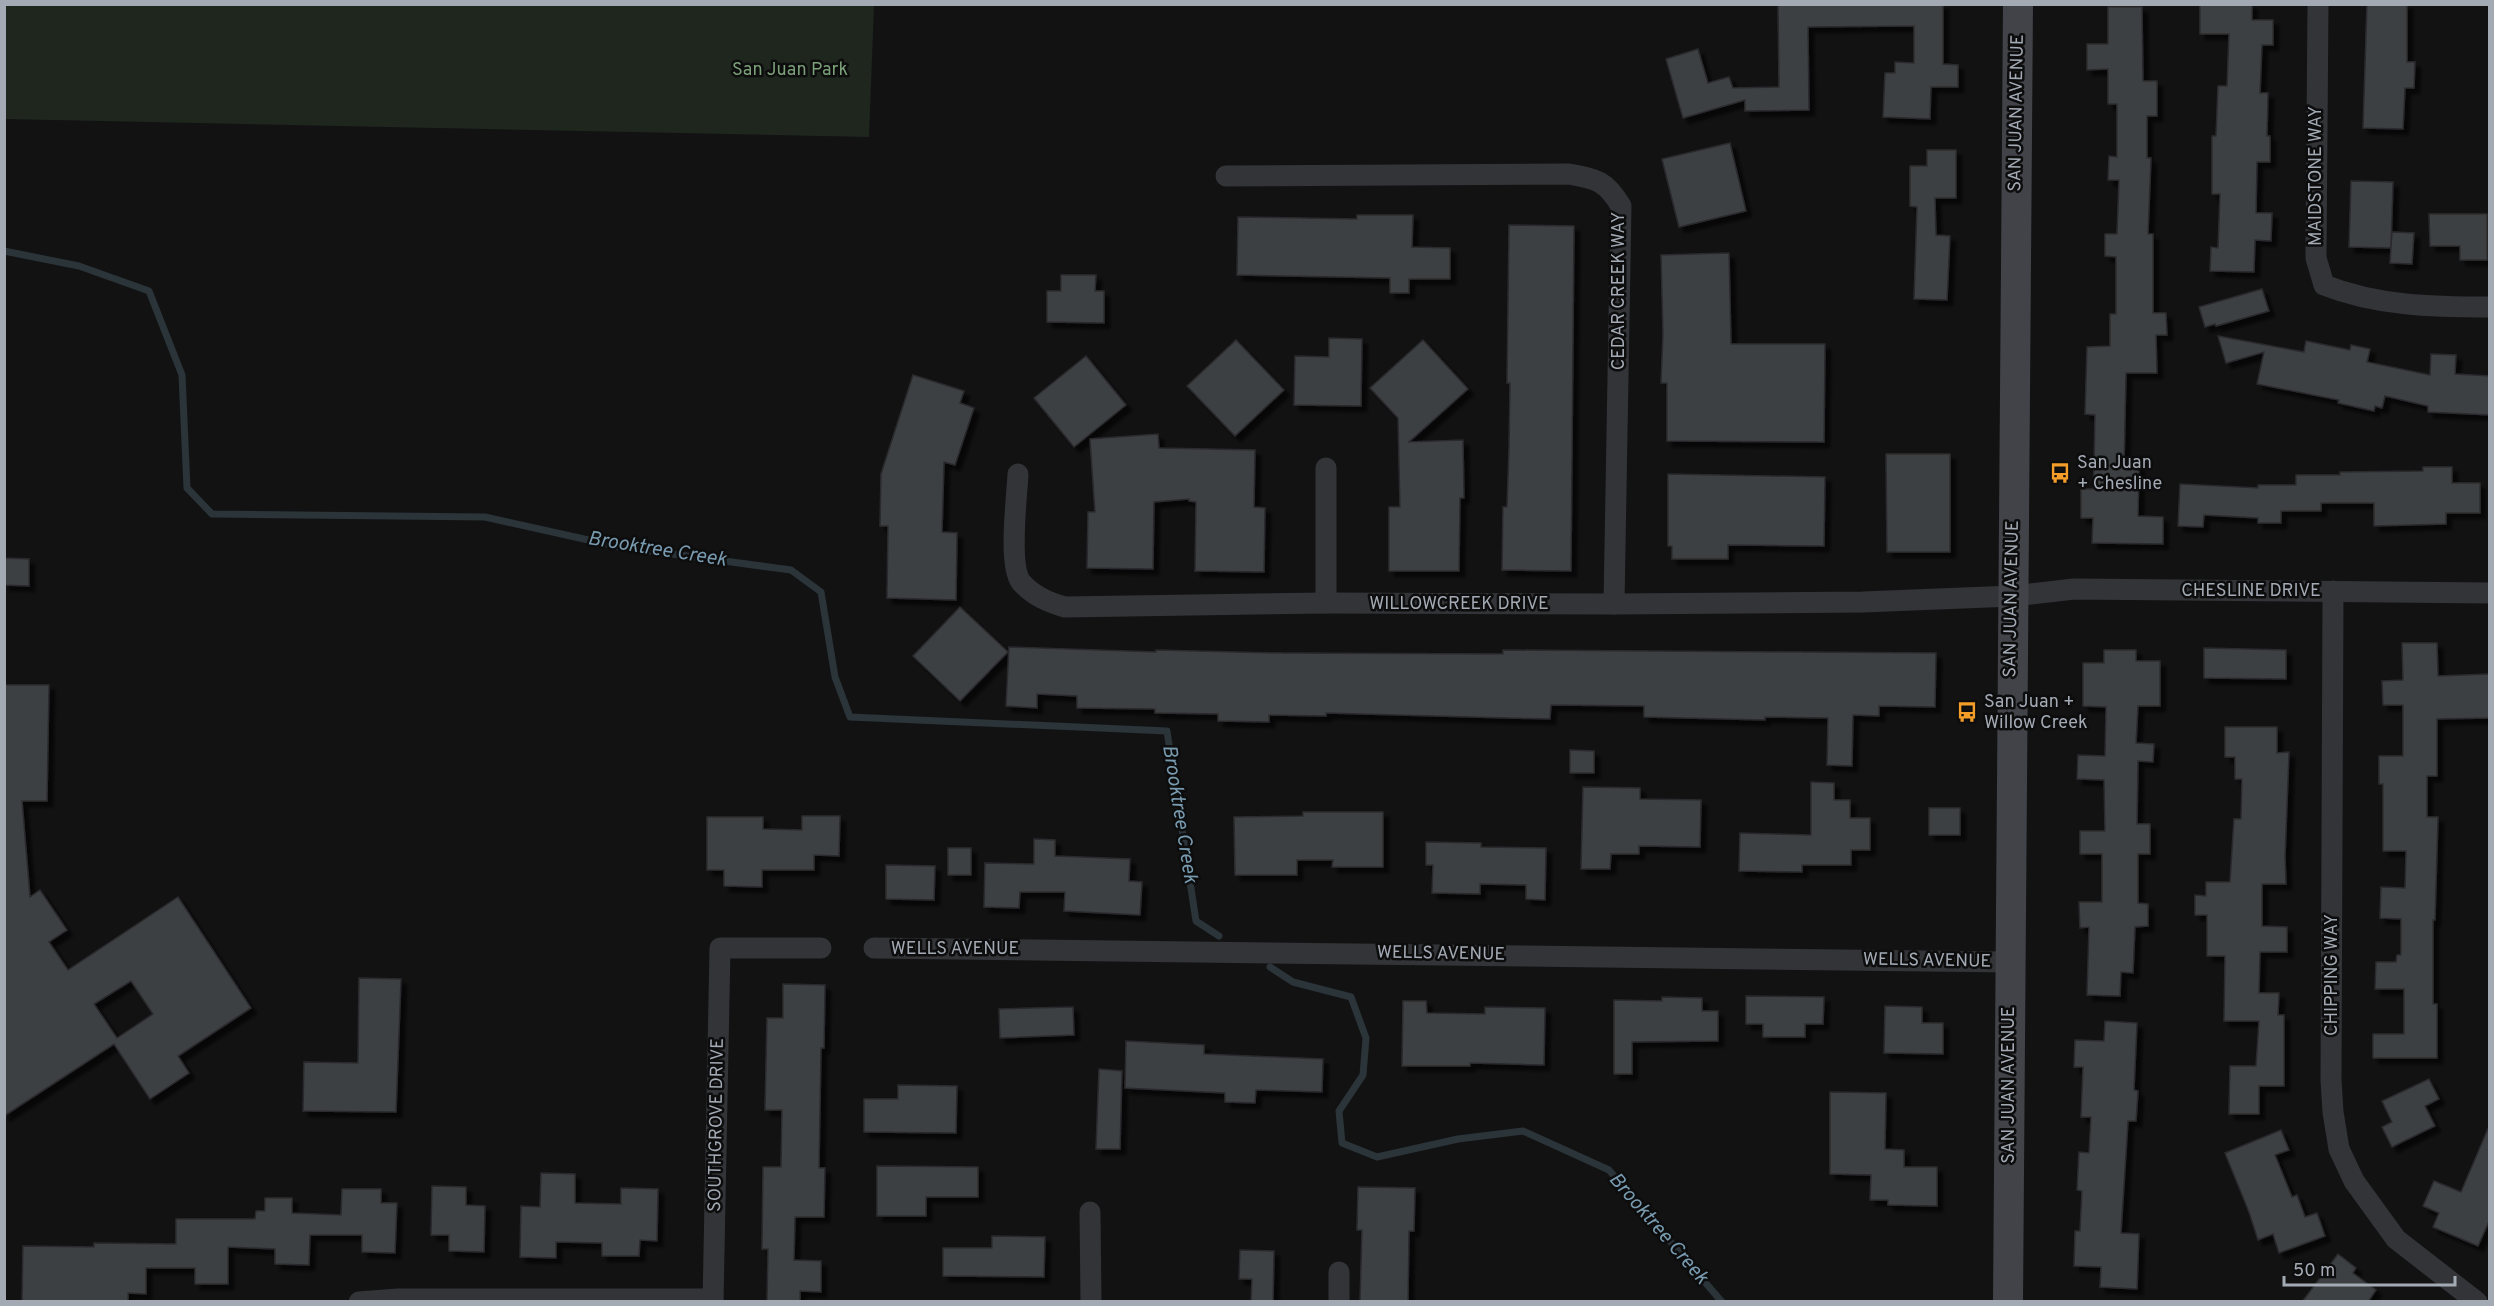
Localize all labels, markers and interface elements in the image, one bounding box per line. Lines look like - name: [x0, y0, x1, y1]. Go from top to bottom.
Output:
- street label: SAN JUAN AVENUE: [2004, 34, 2030, 192]
- park label: San Juan Park: [732, 59, 848, 82]
- street label: MAIDSTONE WAY: [2305, 106, 2328, 246]
- street label: CEDAR CREEK WAY: [1608, 212, 1631, 370]
- place label: San Juan + Chesline: [2077, 452, 2162, 496]
- bus stop icon: San Juan + Chesline: [2048, 461, 2072, 485]
- street label: SAN JUAN AVENUE: [1999, 520, 2025, 678]
- water label: Brooktree Creek: [586, 526, 729, 574]
- street label: CHESLINE DRIVE: [2181, 580, 2321, 603]
- street label: WILLOWCREEK DRIVE: [1369, 593, 1549, 616]
- place label: San Juan + Willow Creek: [1984, 691, 2088, 735]
- bus stop icon: San Juan + Willow Creek: [1955, 700, 1979, 724]
- water label: Brooktree Creek: [1155, 743, 1203, 886]
- street label: CHIPPING WAY: [2321, 914, 2344, 1036]
- street label: WELLS AVENUE: [891, 938, 1019, 961]
- street label: WELLS AVENUE: [1377, 941, 1505, 967]
- street label: WELLS AVENUE: [1863, 948, 1991, 974]
- street label: SAN JUAN AVENUE: [1998, 1006, 2021, 1164]
- street label: SOUTHGROVE DRIVE: [704, 1038, 730, 1212]
- water label: Brooktree Creek: [1602, 1168, 1714, 1291]
- scale bar: [2284, 1249, 2455, 1287]
- text: 50 m: [2293, 1260, 2335, 1283]

